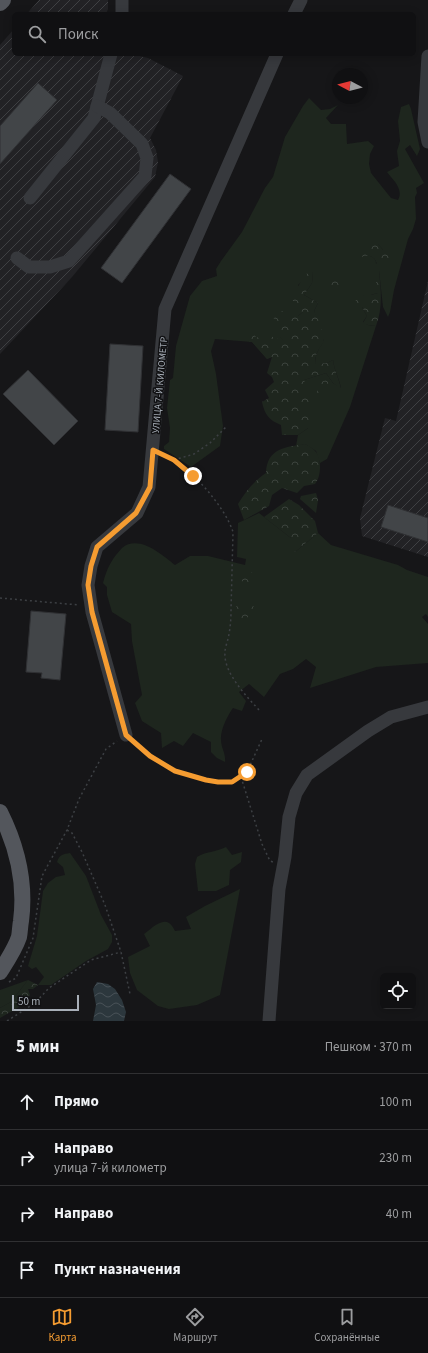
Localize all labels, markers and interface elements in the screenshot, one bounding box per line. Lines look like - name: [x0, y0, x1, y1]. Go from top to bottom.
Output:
- search box: [12, 12, 416, 56]
- icon: search: [26, 23, 48, 45]
- text: Поиск: [58, 24, 99, 45]
- north arrow: [332, 68, 368, 104]
- street label: УЛИЦА 7-Й КИЛОМЕТР: [149, 336, 171, 434]
- route end: [184, 467, 202, 485]
- route start: [238, 763, 256, 781]
- map controls: [380, 973, 416, 1009]
- button: locate: [380, 973, 416, 1009]
- scale bar: [12, 993, 79, 1012]
- text: 50 m: [18, 994, 40, 1009]
- text: 5 мин: [16, 1035, 59, 1059]
- text: Пешком · 370 m: [325, 1038, 412, 1056]
- icon: ahead: [16, 1091, 38, 1113]
- text: Прямо: [54, 1091, 99, 1112]
- text: 100 m: [379, 1093, 412, 1111]
- text: Направо: [54, 1138, 113, 1159]
- icon: right: [16, 1147, 38, 1169]
- text: 230 m: [379, 1149, 412, 1167]
- text: улица 7-й километр: [54, 1159, 167, 1177]
- icon: right: [16, 1203, 38, 1225]
- text: Направо: [54, 1203, 113, 1224]
- text: 40 m: [386, 1205, 412, 1223]
- icon: arrive: [16, 1259, 38, 1281]
- text: Пункт назначения: [54, 1259, 181, 1280]
- tab: Карта: [48, 1306, 77, 1345]
- tab: Маршрут: [173, 1306, 218, 1345]
- tab: Сохранённые: [314, 1306, 380, 1345]

